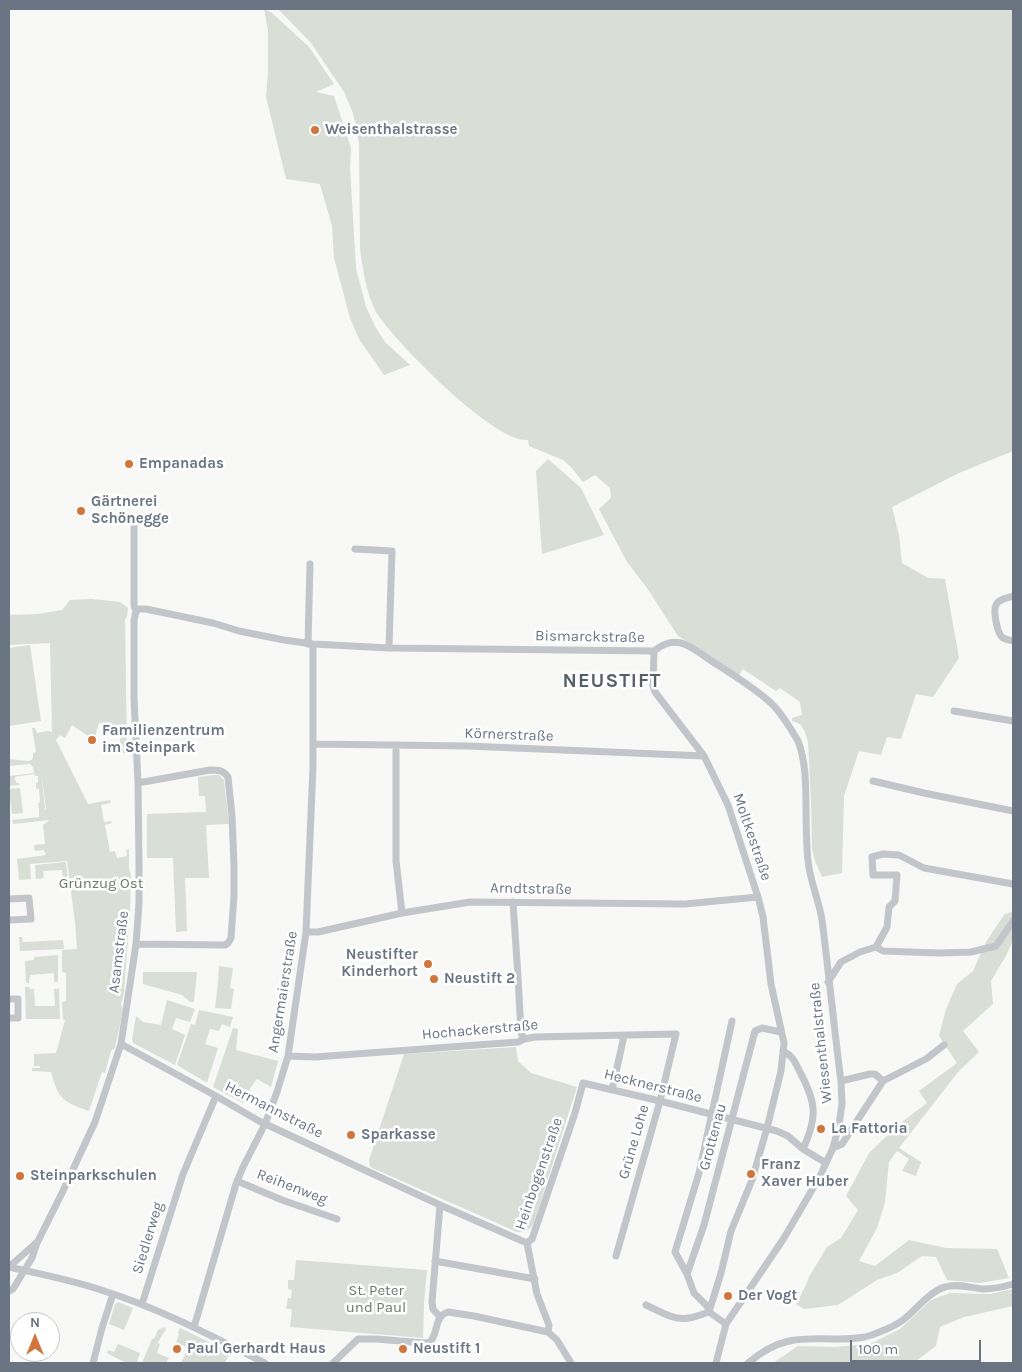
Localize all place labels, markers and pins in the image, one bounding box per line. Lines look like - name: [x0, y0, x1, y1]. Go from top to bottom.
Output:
- place label: Weisenthalstrasse: [325, 121, 458, 139]
- marker: Weisenthalstrasse: [309, 124, 321, 136]
- place label: Empanadas: [139, 455, 224, 473]
- marker: Empanadas: [123, 458, 135, 470]
- place label: Gärtnerei Schönegge: [91, 493, 169, 528]
- marker: Gärtnerei Schönegge: [75, 505, 87, 517]
- place label: Familienzentrum im Steinpark: [102, 722, 225, 757]
- marker: Familienzentrum im Steinpark: [86, 734, 98, 746]
- place label: Neustifter Kinderhort: [341, 946, 418, 981]
- marker: Neustifter Kinderhort: [422, 958, 434, 970]
- place label: Neustift 2: [444, 970, 515, 988]
- marker: Neustift 2: [428, 973, 440, 985]
- place label: La Fattoria: [831, 1120, 907, 1138]
- marker: La Fattoria: [815, 1123, 827, 1135]
- place label: Sparkasse: [361, 1126, 436, 1144]
- marker: Sparkasse: [345, 1129, 357, 1141]
- place label: Franz Xaver Huber: [761, 1156, 848, 1191]
- place label: Steinparkschulen: [30, 1167, 157, 1185]
- marker: Franz Xaver Huber: [745, 1168, 757, 1180]
- marker: Steinparkschulen: [14, 1170, 26, 1182]
- place label: Der Vogt: [738, 1287, 798, 1305]
- marker: Der Vogt: [722, 1290, 734, 1302]
- place label: Paul Gerhardt Haus: [187, 1340, 326, 1358]
- place label: Neustift 1: [413, 1340, 480, 1358]
- marker: Paul Gerhardt Haus: [171, 1343, 183, 1355]
- marker: Neustift 1: [397, 1343, 409, 1355]

